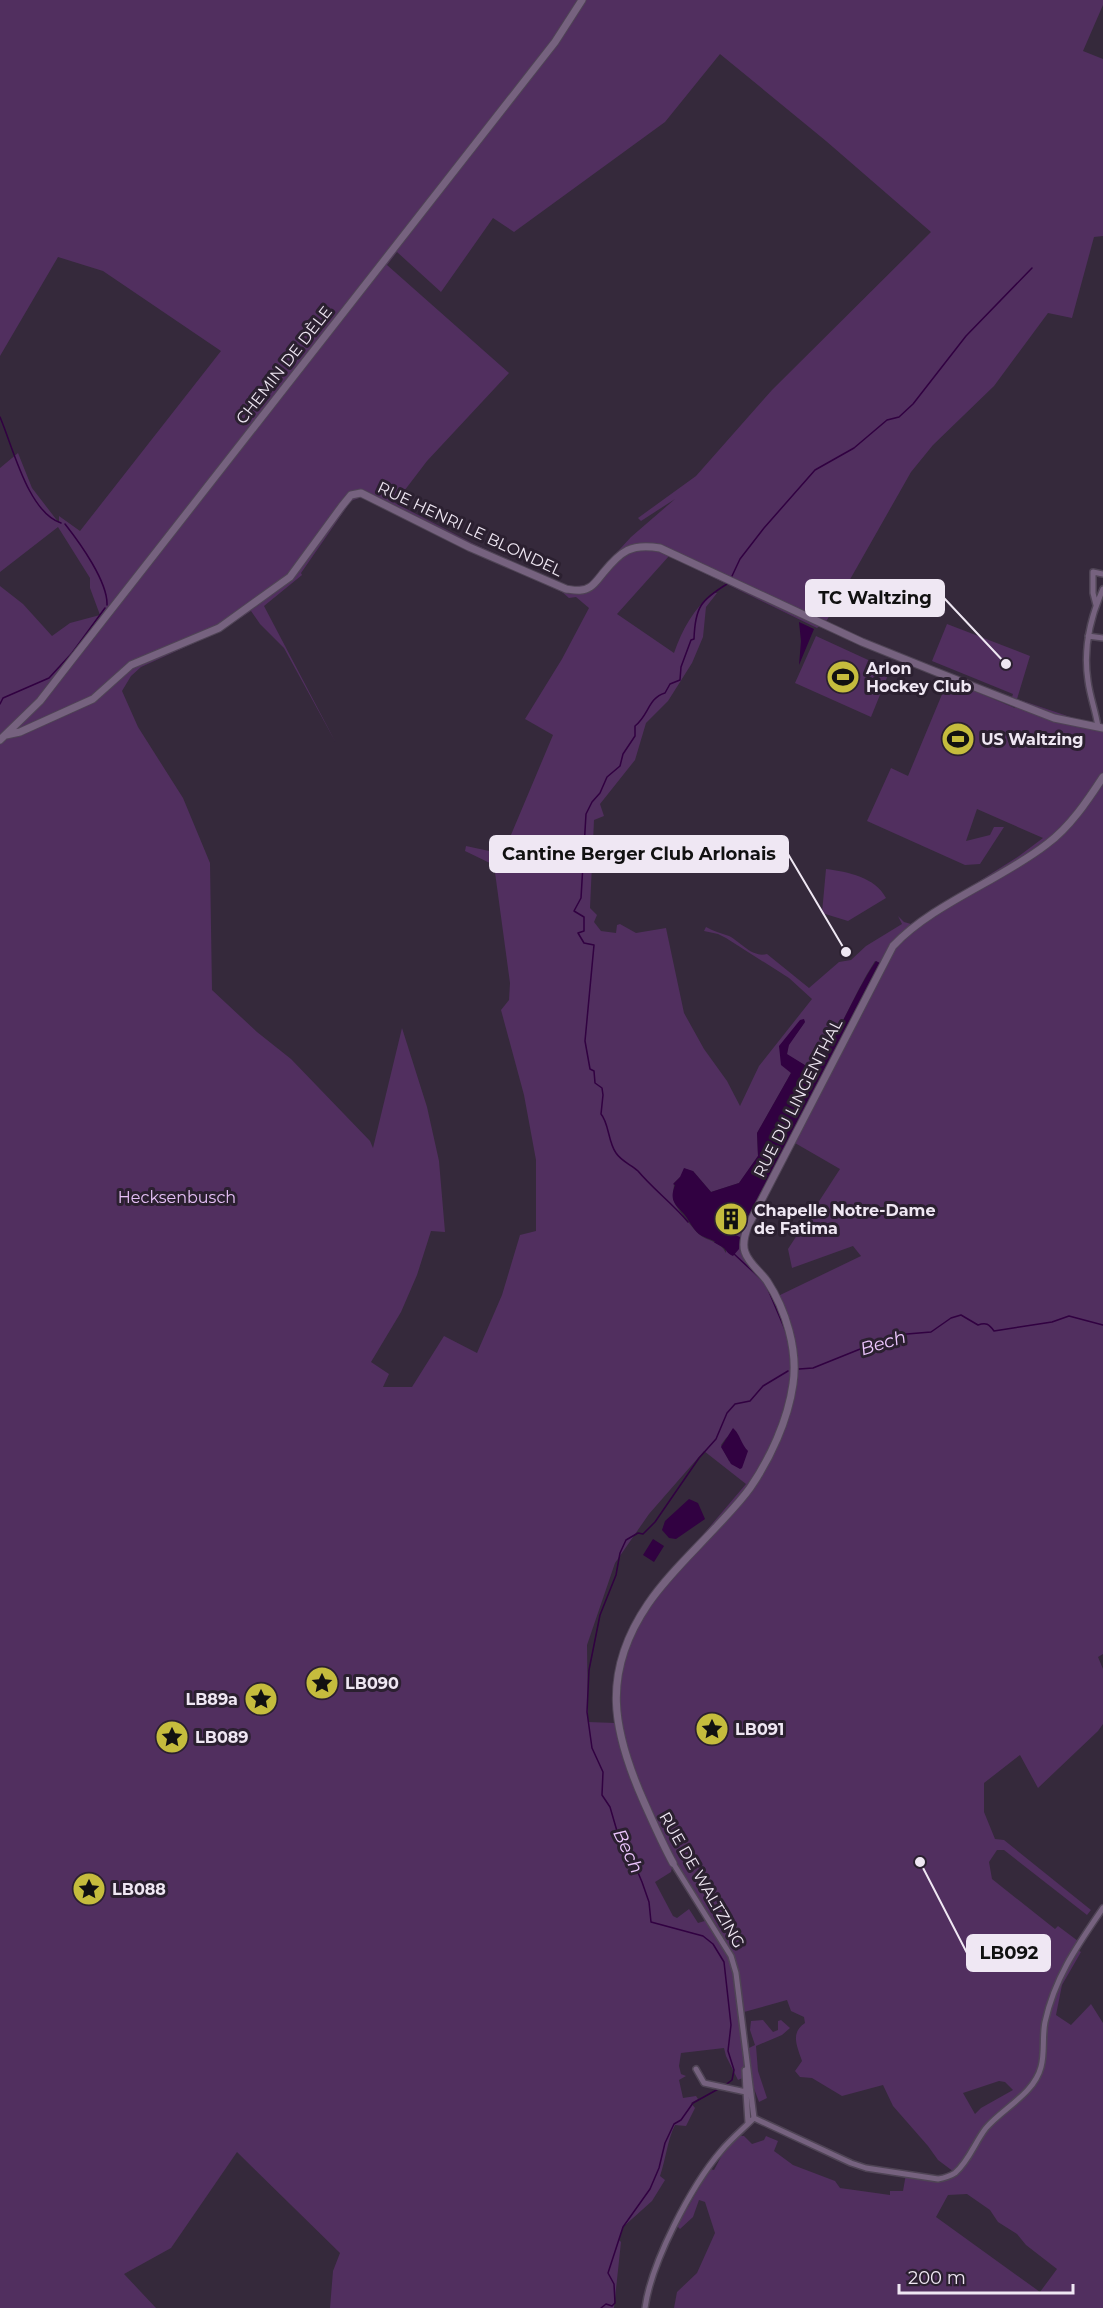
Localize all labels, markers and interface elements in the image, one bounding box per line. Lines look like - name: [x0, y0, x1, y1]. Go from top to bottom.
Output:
- street label: CHEMIN DE DÈLE: [232, 302, 336, 428]
- street label: RUE HENRI LE BLONDEL: [375, 478, 566, 580]
- callout: TC Waltzing: [806, 580, 944, 616]
- text: TC Waltzing: [818, 587, 932, 609]
- sports icon: Arlon Hockey Club: [825, 659, 861, 695]
- place label: Arlon Hockey Club: [865, 659, 972, 696]
- sports icon: US Waltzing: [940, 721, 976, 757]
- place label: US Waltzing: [981, 730, 1084, 749]
- callout: Cantine Berger Club Arlonais: [490, 836, 788, 872]
- text: Cantine Berger Club Arlonais: [502, 843, 776, 865]
- street label: RUE DU LINGENTHAL: [750, 1015, 847, 1181]
- park label: Hecksenbusch: [118, 1188, 236, 1207]
- building icon: Chapelle Notre-Dame de Fatima: [713, 1201, 749, 1237]
- place label: Chapelle Notre-Dame de Fatima: [754, 1201, 936, 1238]
- water label: Bech: [857, 1326, 909, 1360]
- place icon: LB090: [304, 1665, 340, 1701]
- place label: LB090: [345, 1674, 399, 1693]
- place icon: LB89a: [243, 1681, 279, 1717]
- place label: LB89a: [185, 1690, 238, 1709]
- place icon: LB091: [694, 1711, 730, 1747]
- place icon: LB089: [154, 1719, 190, 1755]
- place label: LB091: [735, 1720, 784, 1739]
- place label: LB089: [195, 1728, 249, 1747]
- street label: RUE DE WALTZING: [655, 1809, 749, 1951]
- water label: Bech: [608, 1825, 648, 1877]
- place icon: LB088: [71, 1871, 107, 1907]
- place label: LB088: [112, 1880, 166, 1899]
- callout: LB092: [967, 1935, 1050, 1971]
- text: LB092: [980, 1942, 1039, 1964]
- scale bar: [899, 2257, 1073, 2295]
- text: 200 m: [908, 2267, 966, 2289]

